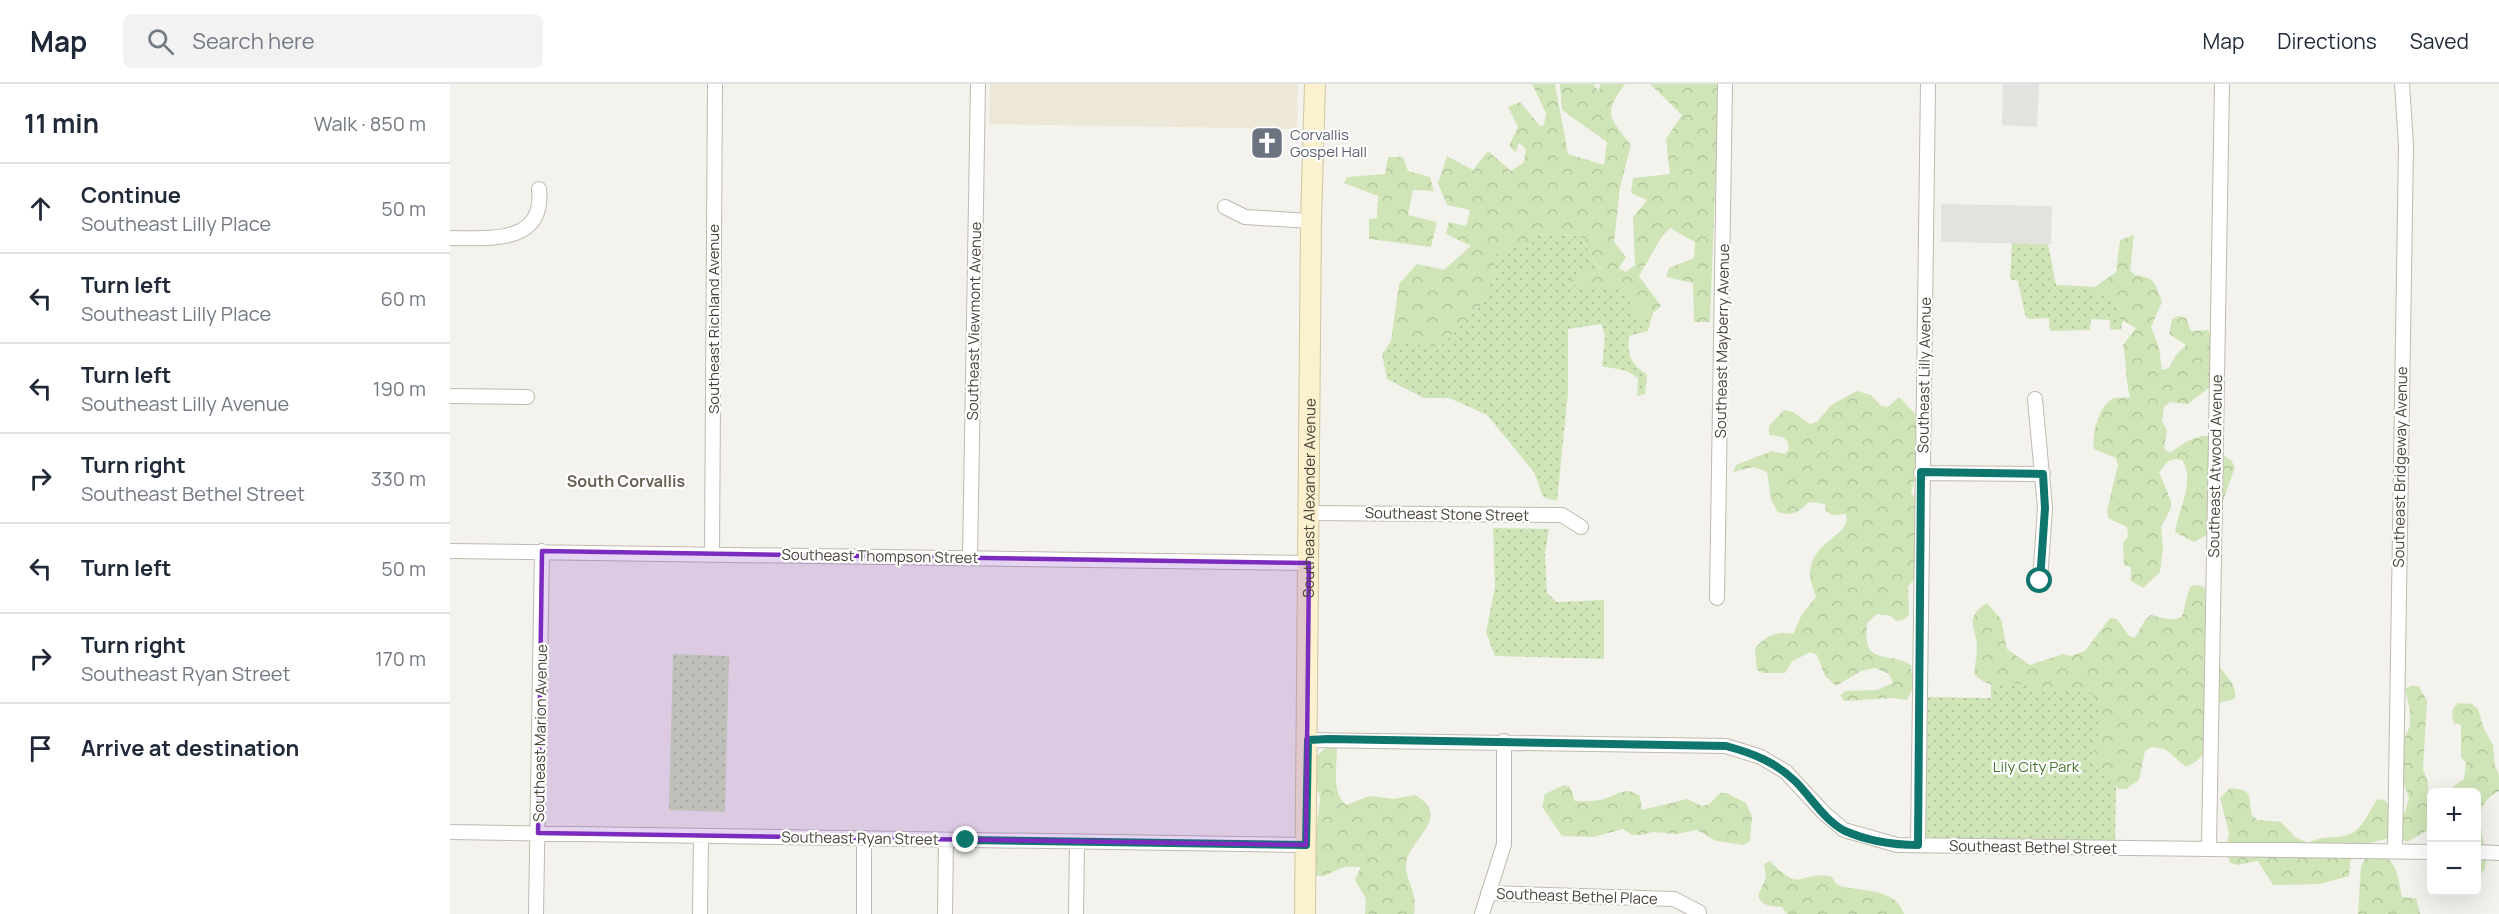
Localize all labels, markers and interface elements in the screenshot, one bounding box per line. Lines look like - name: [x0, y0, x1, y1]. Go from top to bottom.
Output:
- search box: [123, 14, 543, 68]
- text: Map: [30, 22, 87, 60]
- icon: search: [144, 25, 177, 58]
- text: Search here: [192, 26, 315, 56]
- text: Map: [2203, 27, 2244, 55]
- text: Directions: [2277, 27, 2377, 55]
- text: Saved: [2410, 27, 2469, 55]
- text: 11 min: [24, 105, 99, 141]
- text: Walk · 850 m: [314, 110, 426, 137]
- place label: Corvallis Gospel Hall: [1290, 124, 1367, 162]
- church icon: Corvallis Gospel Hall: [1249, 125, 1285, 161]
- text: Continue: [81, 180, 181, 210]
- icon: ahead: [24, 192, 57, 225]
- text: 50 m: [381, 195, 426, 222]
- text: Southeast Lilly Place: [81, 210, 271, 237]
- street label: Southeast Viewmont Avenue: [962, 221, 986, 421]
- street label: Southeast Richland Avenue: [703, 224, 724, 414]
- street label: Southeast Mayberry Avenue: [1710, 243, 1734, 439]
- text: Turn left: [81, 270, 171, 300]
- icon: left: [24, 282, 57, 315]
- text: 60 m: [380, 285, 426, 312]
- street label: Southeast Lilly Avenue: [1912, 296, 1936, 453]
- text: Southeast Lilly Place: [81, 300, 271, 327]
- text: Turn left: [81, 360, 171, 390]
- street label: Southeast Bridgeway Avenue: [2388, 366, 2412, 568]
- icon: left: [24, 372, 57, 405]
- street label: Southeast Atwood Avenue: [2203, 374, 2227, 558]
- text: 190 m: [373, 375, 426, 402]
- text: Southeast Lilly Avenue: [81, 390, 289, 417]
- street label: Southeast Alexander Avenue: [1297, 398, 1320, 598]
- text: Turn right: [81, 450, 186, 480]
- icon: right: [24, 462, 57, 495]
- text: 330 m: [371, 465, 426, 492]
- district label: South Corvallis: [567, 470, 686, 492]
- text: Southeast Bethel Street: [81, 480, 305, 507]
- street label: Southeast Stone Street: [1365, 502, 1529, 526]
- street label: Southeast Thompson Street: [781, 544, 979, 568]
- icon: left: [24, 552, 57, 585]
- text: Turn left: [81, 553, 171, 583]
- text: 50 m: [381, 555, 426, 582]
- route start: [2026, 567, 2052, 593]
- text: Turn right: [81, 630, 186, 660]
- icon: right: [24, 642, 57, 675]
- street label: Southeast Marion Avenue: [528, 644, 552, 822]
- text: 170 m: [375, 645, 426, 672]
- text: Southeast Ryan Street: [81, 660, 291, 687]
- icon: arrive: [24, 732, 57, 765]
- text: Arrive at destination: [81, 733, 299, 763]
- park label: Lily City Park: [1993, 756, 2080, 777]
- map controls: [2427, 788, 2481, 896]
- button: +: [2427, 788, 2481, 842]
- street label: Southeast Ryan Street: [781, 826, 939, 850]
- route end: [952, 826, 978, 852]
- street label: Southeast Bethel Street: [1949, 835, 2117, 859]
- button: −: [2427, 842, 2481, 896]
- street label: Southeast Bethel Place: [1496, 883, 1658, 909]

